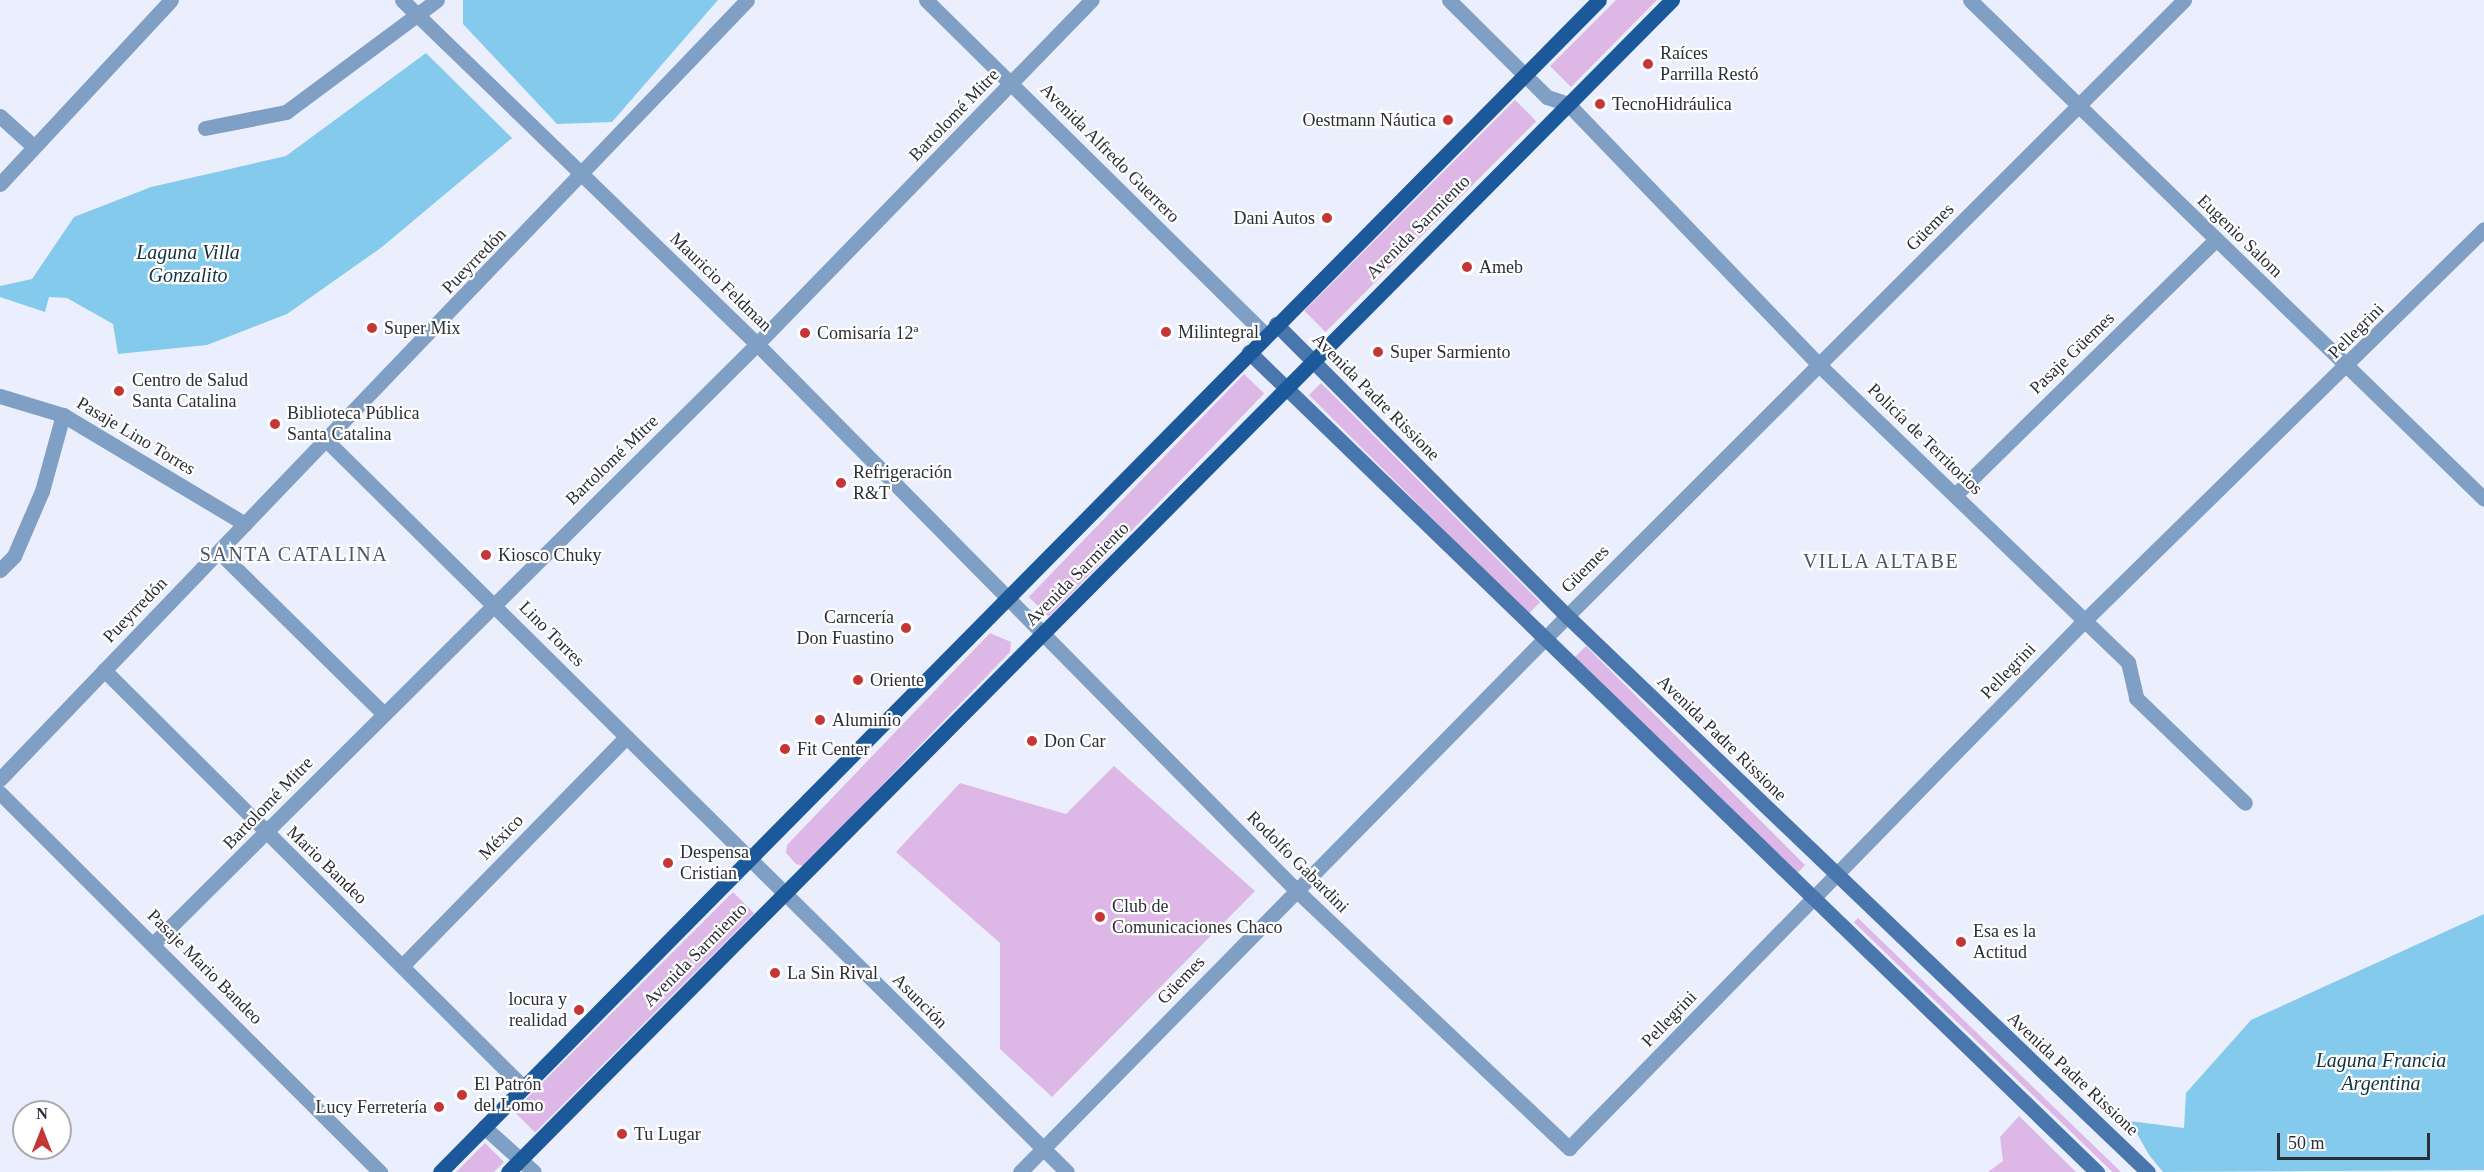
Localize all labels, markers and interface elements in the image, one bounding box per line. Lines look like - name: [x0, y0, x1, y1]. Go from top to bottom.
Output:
- place label: Raíces Parrilla Restó: [1660, 43, 1758, 86]
- marker: Raíces Parrilla Restó: [1641, 57, 1655, 71]
- street label: Bartolomé Mitre: [904, 64, 1004, 166]
- street label: Avenida Alfredo Guerrero: [1035, 78, 1185, 228]
- place label: TecnoHidráulica: [1612, 93, 1732, 115]
- marker: TecnoHidráulica: [1593, 97, 1607, 111]
- place label: Oestmann Náutica: [1303, 109, 1436, 131]
- marker: Oestmann Náutica: [1441, 113, 1455, 127]
- street label: Avenida Sarmiento: [1362, 171, 1474, 283]
- street label: Eugenio Salom: [2193, 190, 2287, 282]
- street label: Güemes: [1902, 199, 1958, 255]
- place label: Dani Autos: [1233, 207, 1315, 229]
- marker: Dani Autos: [1320, 211, 1334, 225]
- street label: Pueyrredón: [437, 224, 511, 298]
- street label: Mauricio Feldman: [665, 228, 777, 336]
- water label: Laguna Villa Gonzalito: [136, 240, 240, 287]
- place label: Ameb: [1479, 256, 1523, 278]
- marker: Ameb: [1460, 260, 1474, 274]
- street label: Pellegrini: [2324, 299, 2388, 363]
- street label: Pasaje Güemes: [2025, 307, 2119, 399]
- place label: Super Mix: [384, 317, 460, 339]
- marker: Super Mix: [365, 321, 379, 335]
- place label: Milintegral: [1178, 321, 1259, 343]
- place label: Comisaría 12ª: [817, 322, 918, 344]
- marker: Milintegral: [1159, 325, 1173, 339]
- marker: Comisaría 12ª: [798, 326, 812, 340]
- street label: Avenida Padre Rissione: [1308, 329, 1444, 465]
- place label: Super Sarmiento: [1390, 341, 1510, 363]
- marker: Super Sarmiento: [1371, 345, 1385, 359]
- place label: Centro de Salud Santa Catalina: [132, 370, 248, 412]
- street label: Policía de Territorios: [1863, 379, 1987, 499]
- marker: Centro de Salud Santa Catalina: [110, 382, 128, 400]
- street label: Pasaje Lino Torres: [73, 392, 199, 480]
- place label: Biblioteca Pública Santa Catalina: [287, 403, 419, 446]
- street label: Bartolomé Mitre: [561, 410, 663, 510]
- marker: Biblioteca Pública Santa Catalina: [268, 417, 282, 431]
- place label: Refrigeración R&T: [853, 462, 952, 504]
- marker: Refrigeración R&T: [834, 476, 848, 490]
- street label: Avenida Sarmiento: [1021, 518, 1133, 630]
- street label: Güemes: [1557, 541, 1613, 597]
- district label: SANTA CATALINA: [199, 542, 389, 566]
- place label: Kiosco Chuky: [498, 544, 602, 566]
- marker: Kiosco Chuky: [479, 548, 493, 562]
- district label: VILLA ALTABE: [1802, 549, 1960, 573]
- street label: Pueyrredón: [98, 573, 172, 647]
- street label: Lino Torres: [515, 597, 589, 671]
- place label: Carncería Don Fuastino: [796, 607, 894, 650]
- marker: Carncería Don Fuastino: [899, 621, 913, 635]
- street label: Pellegrini: [1976, 638, 2040, 704]
- place label: Oriente: [870, 669, 924, 691]
- street label: Avenida Padre Rissione: [1653, 671, 1791, 805]
- marker: Oriente: [851, 673, 865, 687]
- place label: Aluminio: [832, 709, 901, 731]
- marker: Aluminio: [813, 713, 827, 727]
- place label: Don Car: [1044, 730, 1105, 752]
- marker: Don Car: [1025, 734, 1039, 748]
- place label: Fit Center: [797, 738, 869, 760]
- marker: Fit Center: [778, 742, 792, 756]
- street label: Bartolomé Mitre: [218, 752, 318, 854]
- street label: Rodolfo Gabardini: [1242, 806, 1354, 918]
- street label: México: [474, 810, 528, 864]
- street label: Mario Bandeo: [282, 821, 372, 909]
- place label: Despensa Cristian: [680, 842, 749, 884]
- marker: Despensa Cristian: [661, 856, 675, 870]
- place label: Club de Comunicaciones Chaco: [1112, 896, 1282, 938]
- street label: Avenida Sarmiento: [639, 899, 751, 1011]
- street label: Pasaje Mario Bandeo: [143, 905, 267, 1029]
- marker: Club de Comunicaciones Chaco: [1093, 910, 1107, 924]
- place label: Esa es la Actitud: [1973, 921, 2036, 964]
- marker: Esa es la Actitud: [1954, 935, 1968, 949]
- street label: Güemes: [1153, 951, 1209, 1009]
- place label: La Sin Rival: [787, 962, 878, 984]
- marker: La Sin Rival: [768, 966, 782, 980]
- street label: Asunción: [888, 969, 952, 1033]
- street label: Pellegrini: [1637, 986, 1701, 1052]
- place label: locura y realidad: [509, 989, 567, 1032]
- marker: locura y realidad: [572, 1003, 586, 1017]
- street label: Avenida Padre Rissione: [2003, 1008, 2143, 1140]
- water label: Laguna Francia Argentina: [2316, 1048, 2446, 1095]
- place label: El Patrón del Lomo: [474, 1074, 543, 1116]
- marker: El Patrón del Lomo: [455, 1088, 469, 1102]
- place label: Lucy Ferretería: [316, 1096, 427, 1118]
- north arrow: [12, 1100, 72, 1160]
- marker: Lucy Ferretería: [432, 1100, 446, 1114]
- text: N: [36, 1105, 48, 1122]
- scale bar: [2280, 1121, 2433, 1159]
- place label: Tu Lugar: [634, 1123, 701, 1145]
- marker: Tu Lugar: [615, 1127, 629, 1141]
- text: 50 m: [2288, 1133, 2325, 1153]

